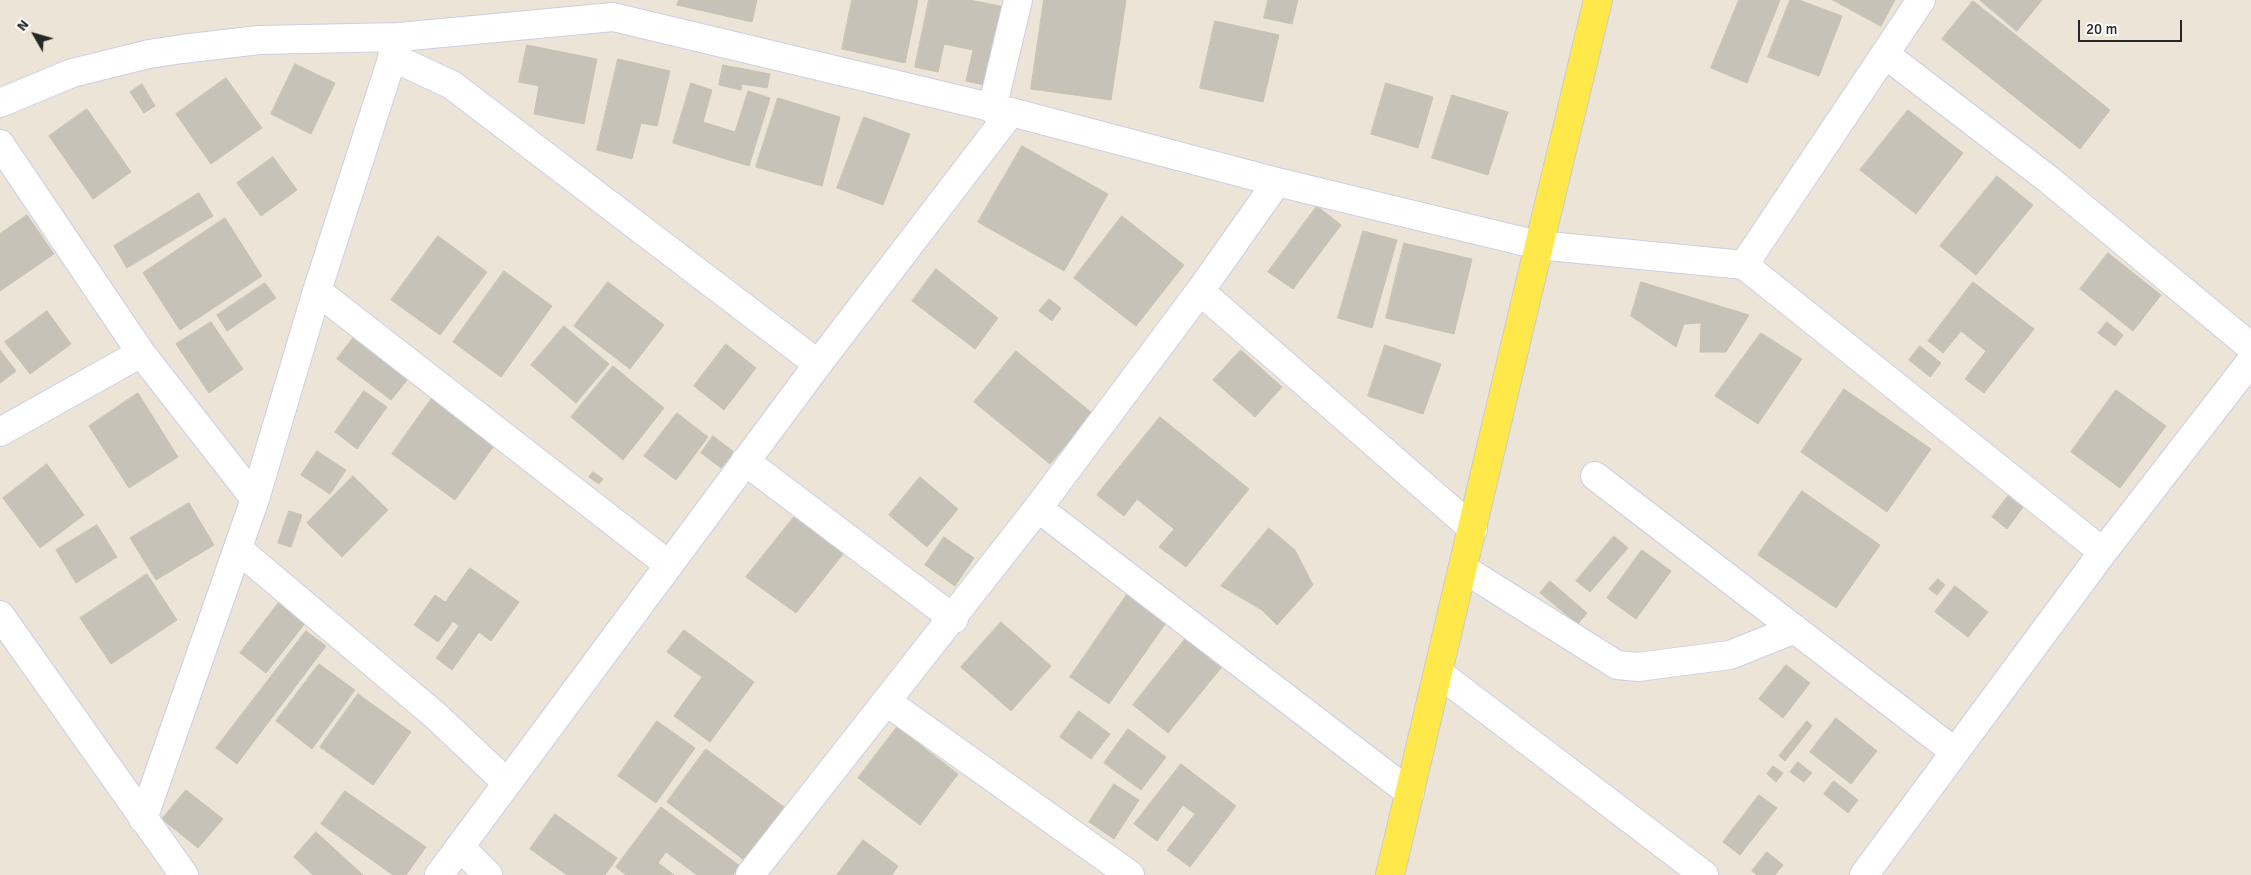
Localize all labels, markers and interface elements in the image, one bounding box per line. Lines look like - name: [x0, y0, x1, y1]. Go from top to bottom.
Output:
- north arrow: [10, 10, 60, 60]
- scale bar: [2081, 10, 2185, 42]
- text: N: [13, 16, 32, 35]
- text: 20 m: [2086, 20, 2117, 38]

